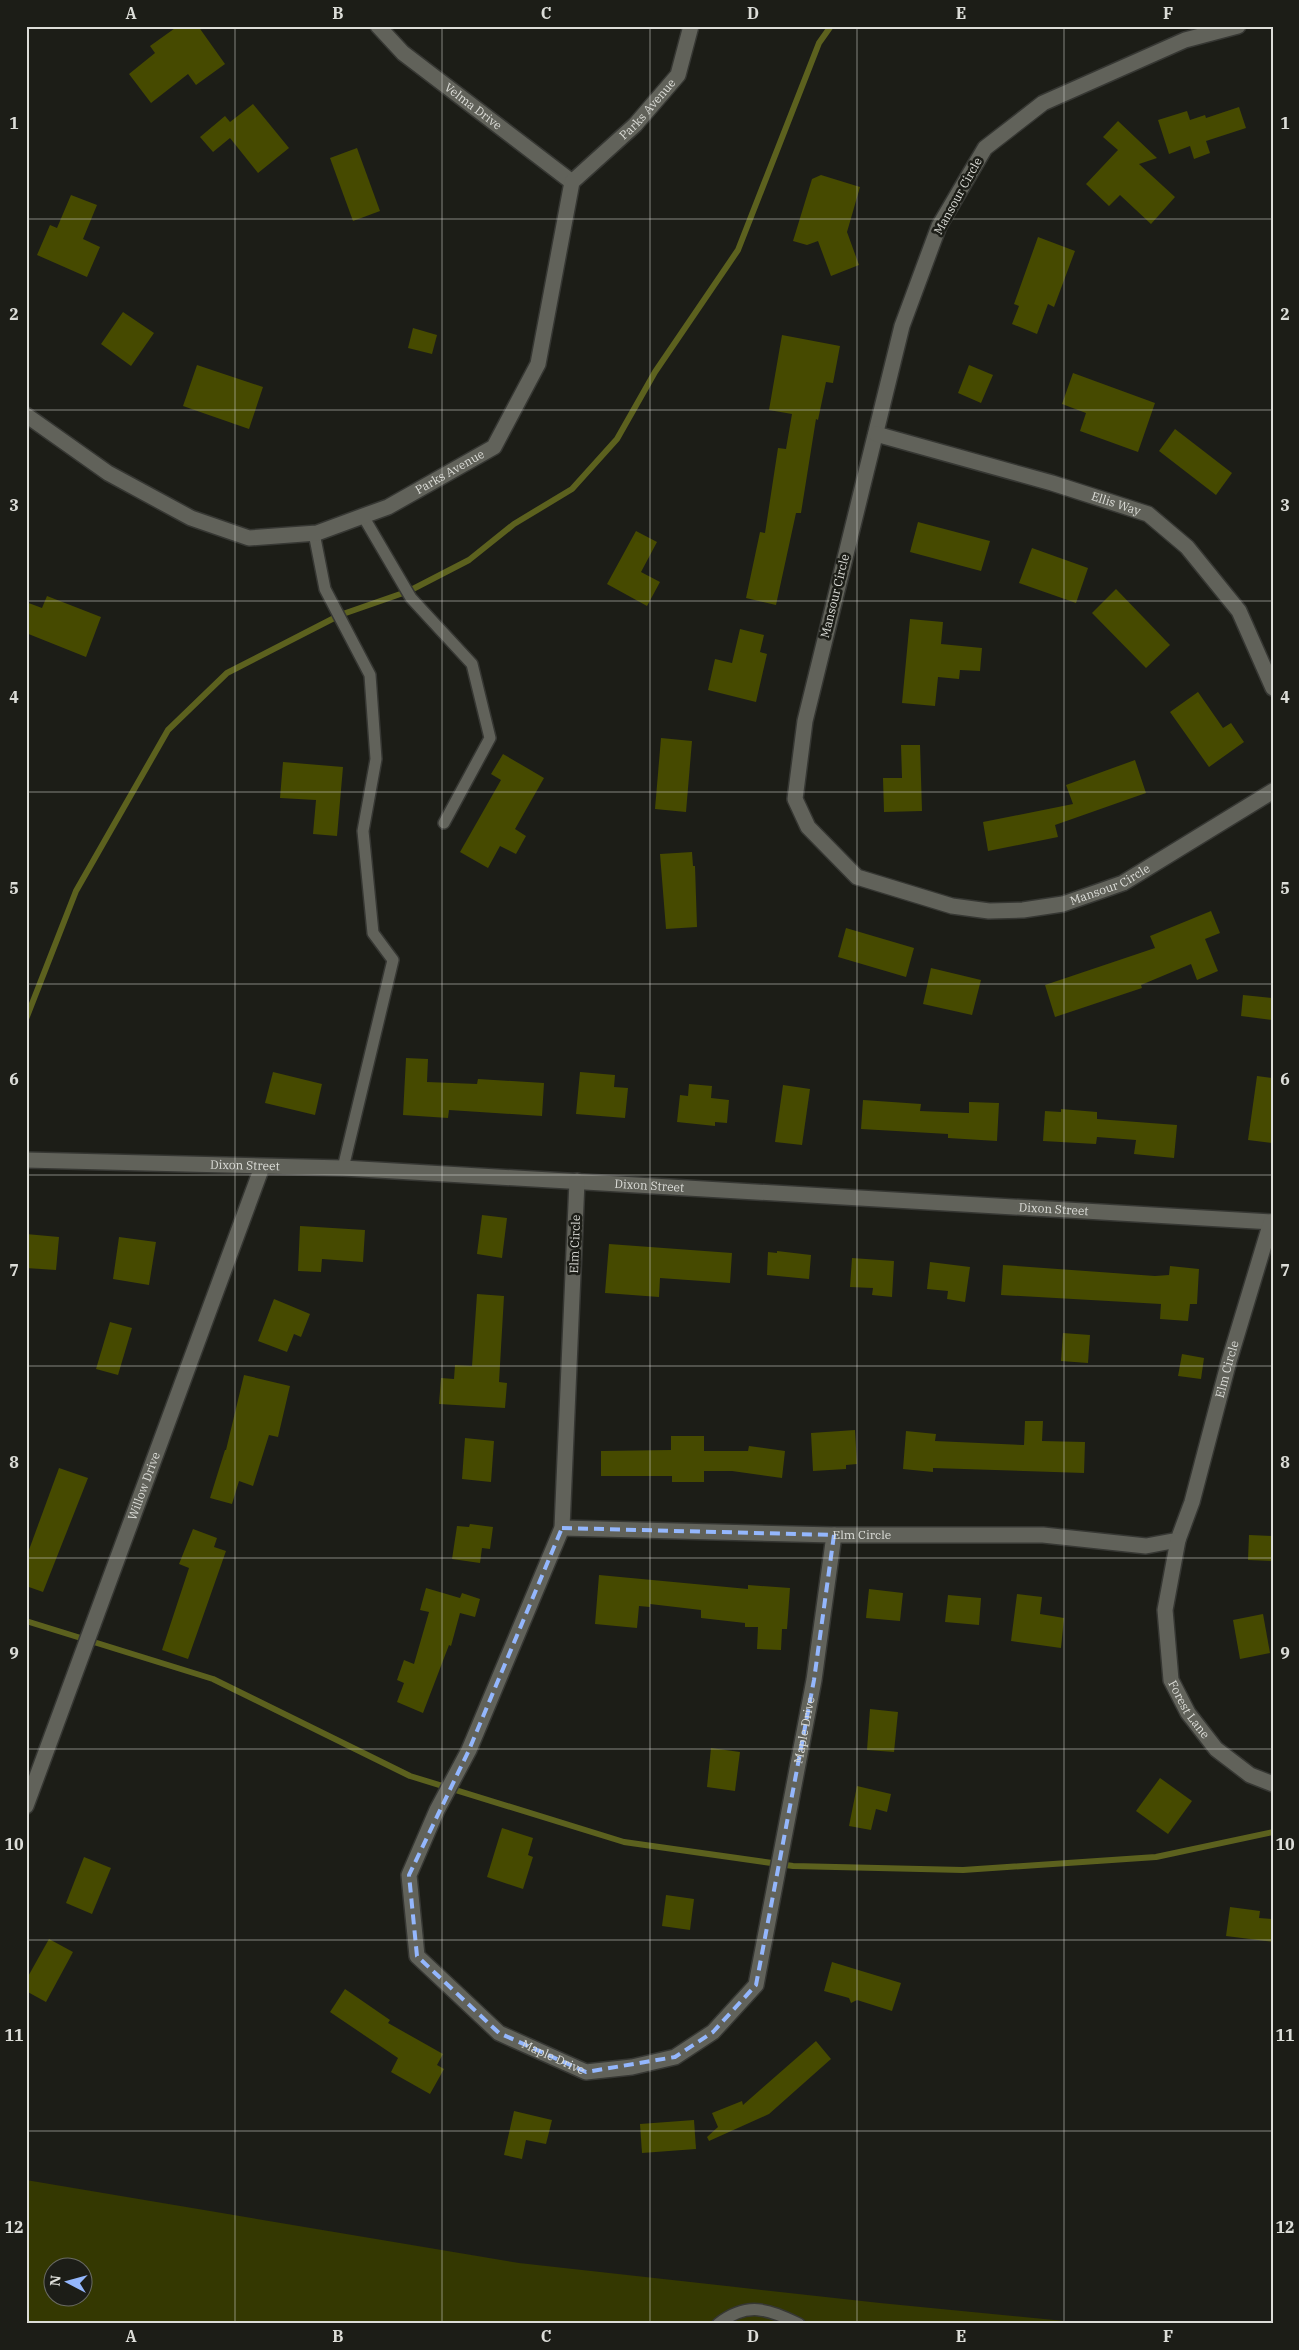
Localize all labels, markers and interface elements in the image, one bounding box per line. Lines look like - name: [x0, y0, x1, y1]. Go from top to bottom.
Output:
- text: A: [125, 3, 137, 23]
- text: B: [332, 3, 344, 23]
- text: C: [541, 3, 551, 23]
- text: D: [747, 3, 759, 23]
- text: E: [956, 3, 966, 23]
- text: F: [1163, 3, 1173, 23]
- street label: Parks Avenue: [616, 75, 679, 143]
- street label: Velma Drive: [442, 79, 505, 133]
- text: 1: [9, 113, 19, 133]
- text: 1: [1280, 113, 1290, 133]
- street label: Mansour Circle: [930, 155, 985, 237]
- text: 2: [9, 304, 19, 324]
- text: 2: [1280, 304, 1290, 324]
- street label: Parks Avenue: [412, 446, 487, 497]
- street label: Ellis Way: [1090, 488, 1143, 518]
- text: 3: [9, 495, 19, 515]
- text: 3: [1280, 495, 1290, 515]
- street label: Mansour Circle: [817, 552, 852, 639]
- text: 4: [9, 687, 19, 707]
- text: 4: [1280, 687, 1290, 707]
- street label: Mansour Circle: [1068, 860, 1153, 908]
- text: 5: [9, 878, 19, 898]
- text: 5: [1280, 878, 1290, 898]
- text: 6: [9, 1069, 19, 1089]
- text: 6: [1280, 1069, 1290, 1089]
- street label: Dixon Street: [210, 1157, 280, 1173]
- street label: Dixon Street: [614, 1176, 685, 1195]
- street label: Dixon Street: [1018, 1199, 1089, 1218]
- street label: Elm Circle: [566, 1214, 583, 1274]
- text: 7: [9, 1260, 19, 1280]
- text: 7: [1280, 1260, 1290, 1280]
- street label: Elm Circle: [1212, 1339, 1242, 1399]
- street label: Willow Drive: [124, 1450, 163, 1522]
- text: 8: [9, 1452, 19, 1472]
- text: 8: [1280, 1452, 1290, 1472]
- street label: Elm Circle: [833, 1527, 891, 1542]
- text: 9: [9, 1643, 19, 1663]
- text: 9: [1280, 1643, 1290, 1663]
- street label: Forest Lane: [1165, 1678, 1213, 1741]
- street label: Maple Drive: [790, 1696, 818, 1765]
- text: 10: [4, 1834, 24, 1854]
- text: 10: [1275, 1834, 1295, 1854]
- text: 11: [4, 2025, 24, 2045]
- text: 11: [1275, 2025, 1295, 2045]
- street label: Maple Drive: [519, 2036, 587, 2077]
- text: 12: [4, 2217, 24, 2237]
- text: 12: [1275, 2217, 1295, 2237]
- north arrow: [42, 2258, 92, 2308]
- text: N: [46, 2274, 65, 2287]
- text: A: [125, 2326, 137, 2346]
- text: B: [332, 2326, 344, 2346]
- text: C: [541, 2326, 551, 2346]
- text: D: [747, 2326, 759, 2346]
- text: E: [956, 2326, 966, 2346]
- text: F: [1163, 2326, 1173, 2346]

